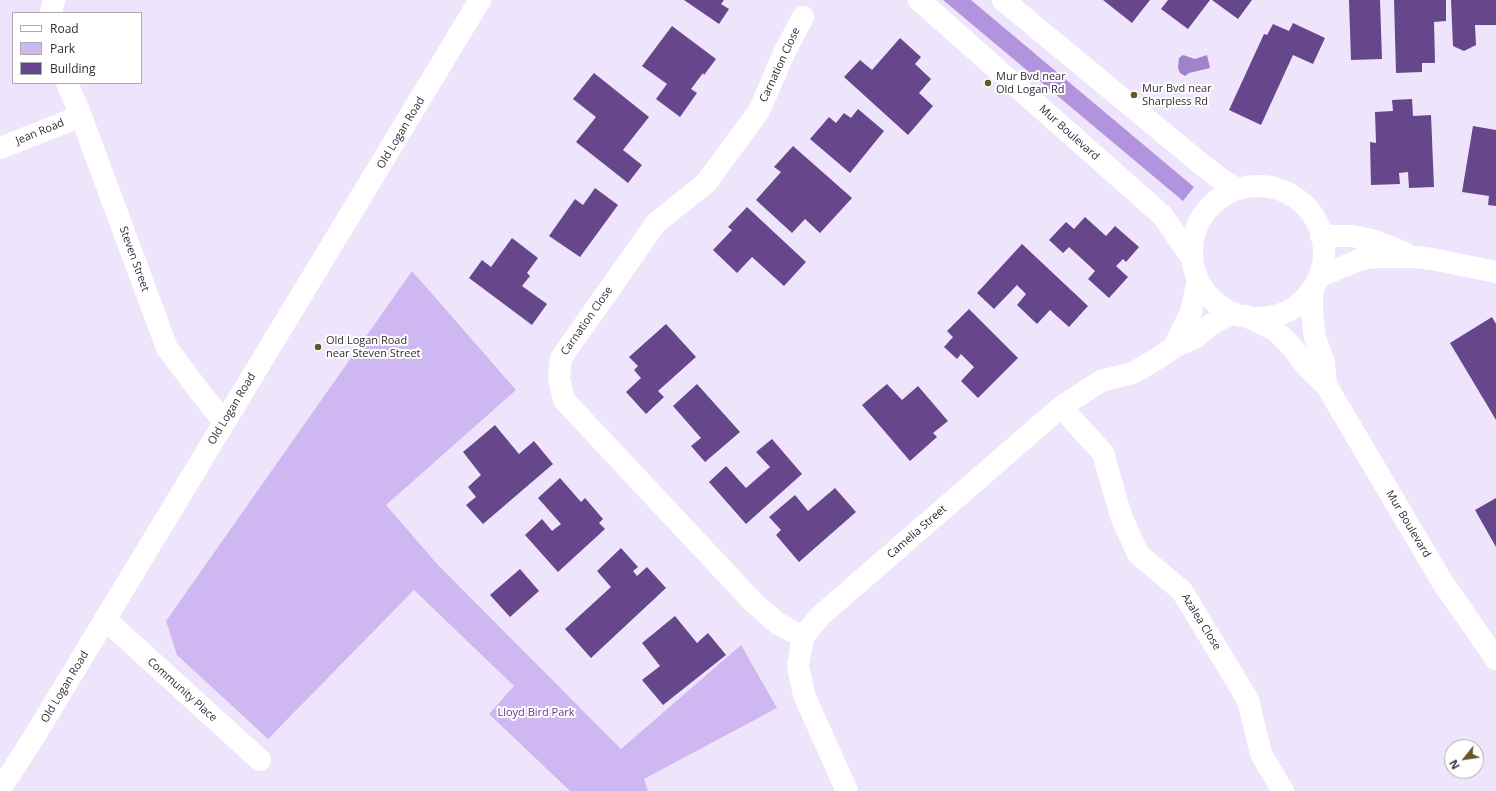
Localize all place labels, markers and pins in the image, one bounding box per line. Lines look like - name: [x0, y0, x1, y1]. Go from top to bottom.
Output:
- place label: Mur Bvd near Old Logan Rd: [996, 70, 1066, 96]
- marker: Mur Bvd near Old Logan Rd: [983, 78, 993, 88]
- place label: Mur Bvd near Sharpless Rd: [1142, 82, 1212, 108]
- marker: Mur Bvd near Sharpless Rd: [1129, 90, 1139, 100]
- place label: Old Logan Road near Steven Street: [326, 334, 421, 360]
- marker: Old Logan Road near Steven Street: [313, 342, 323, 352]

